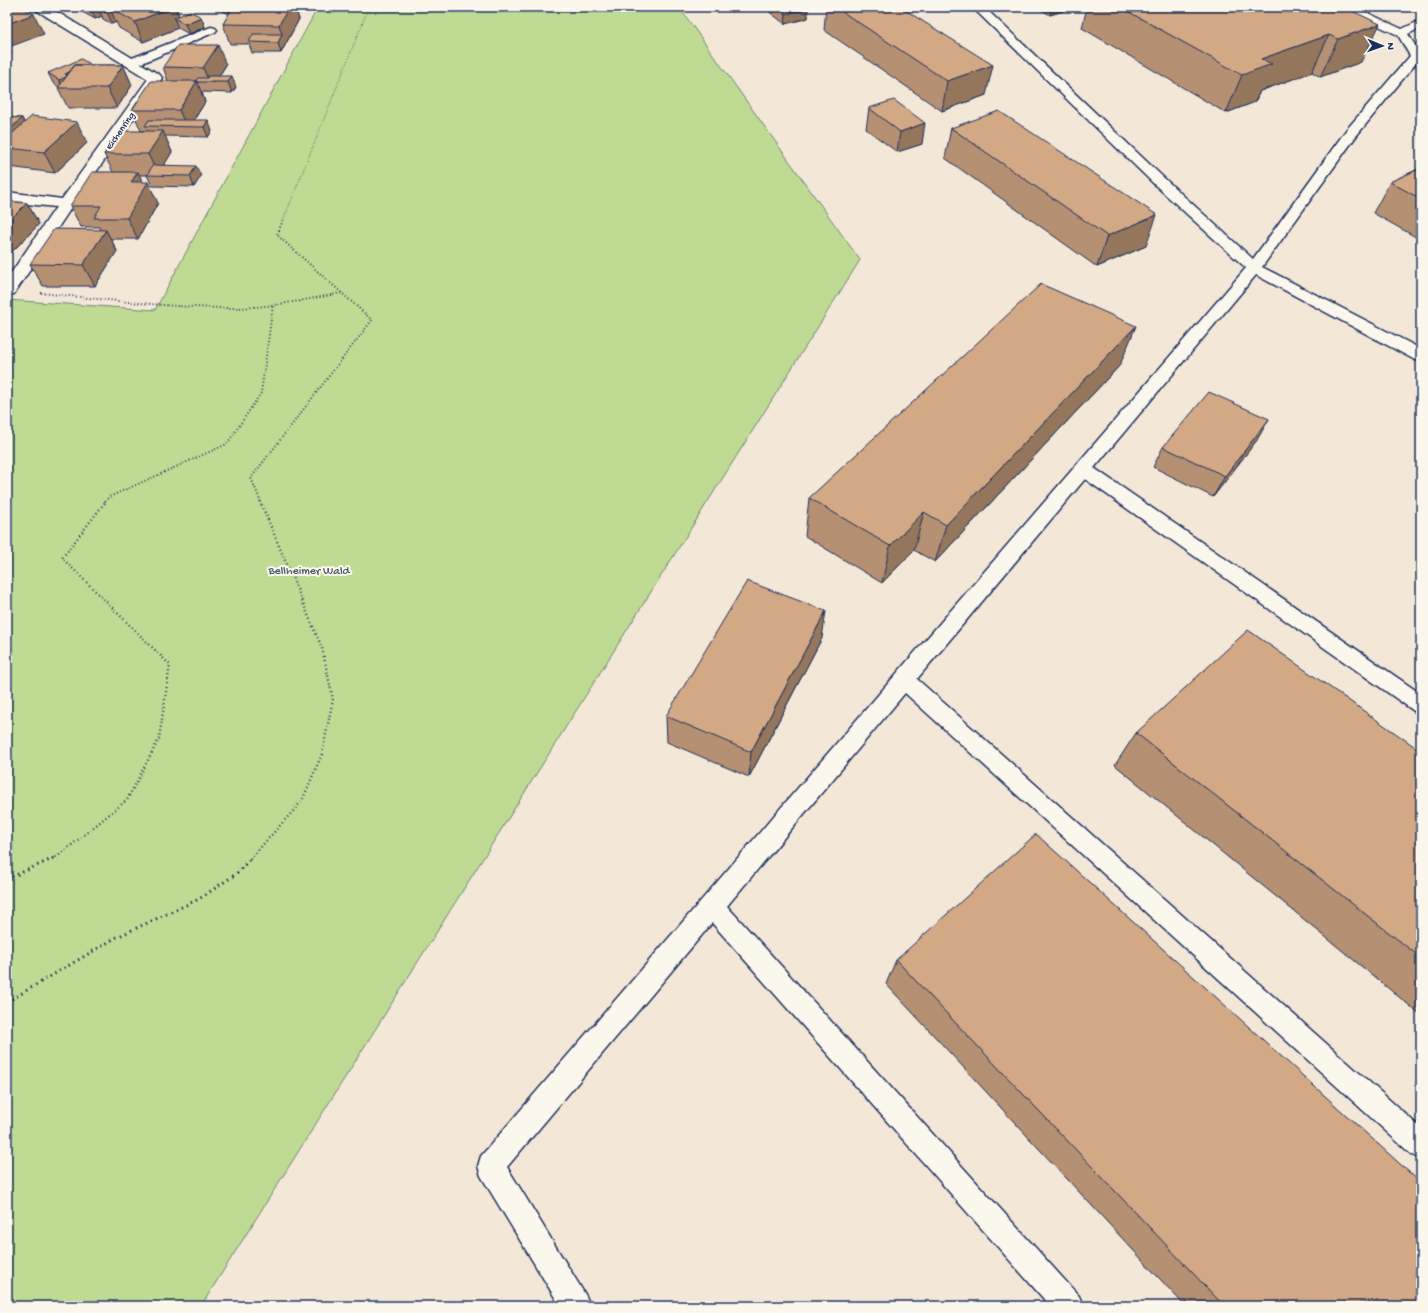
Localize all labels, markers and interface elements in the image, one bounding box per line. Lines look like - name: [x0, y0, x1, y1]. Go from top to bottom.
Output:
- north arrow: [1362, 26, 1402, 66]
- text: N: [1384, 42, 1396, 50]
- street label: Eichenring: [103, 110, 138, 152]
- park label: Bellheimer Wald: [267, 565, 351, 579]

